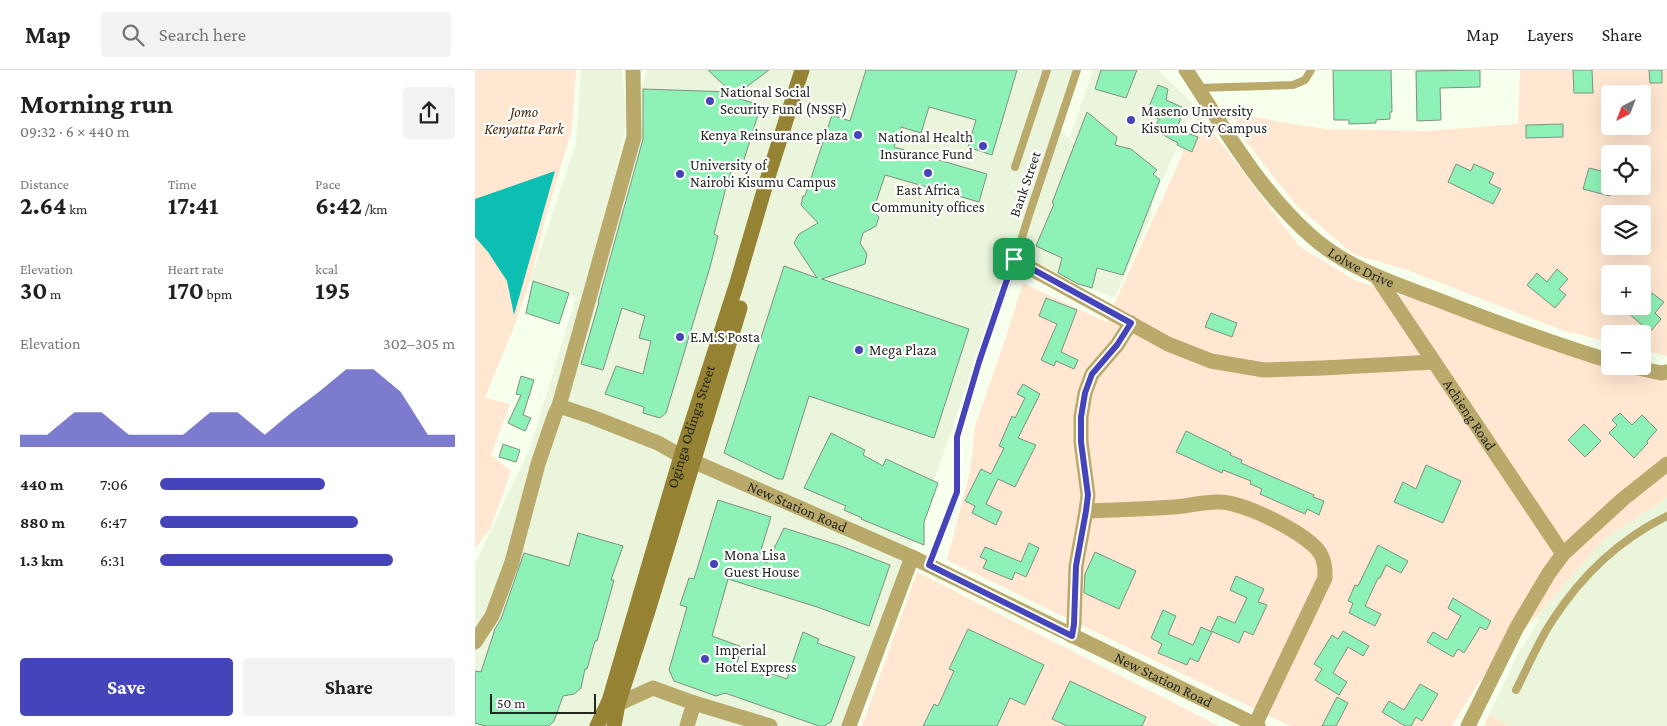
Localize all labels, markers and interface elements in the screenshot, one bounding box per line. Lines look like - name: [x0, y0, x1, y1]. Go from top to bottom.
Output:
- search box: [101, 12, 451, 57]
- text: Map: [25, 21, 71, 48]
- icon: search: [119, 21, 147, 49]
- text: Search here: [159, 24, 246, 45]
- text: Map: [1466, 25, 1499, 45]
- text: Layers: [1527, 25, 1574, 45]
- text: Share: [1602, 25, 1642, 45]
- place label: National Social Security Fund (NSSF): [720, 84, 847, 118]
- north arrow: [1601, 85, 1651, 135]
- map controls: [1601, 85, 1651, 375]
- button: share: [403, 87, 455, 139]
- text: Morning run: [20, 88, 173, 119]
- marker: National Social Security Fund (NSSF): [704, 95, 716, 107]
- place label: Maseno University Kisumu City Campus: [1141, 103, 1267, 137]
- park label: Jomo Kenyatta Park: [484, 104, 565, 138]
- marker: Maseno University Kisumu City Campus: [1125, 114, 1137, 126]
- text: 09:32 · 6 × 440 m: [20, 123, 130, 140]
- place label: Kenya Reinsurance plaza: [700, 127, 848, 144]
- marker: Kenya Reinsurance plaza: [852, 129, 864, 141]
- place label: National Health Insurance Fund: [878, 129, 973, 162]
- marker: National Health Insurance Fund: [977, 140, 989, 152]
- button: locate: [1601, 145, 1651, 195]
- street label: Bank Street: [1006, 148, 1044, 219]
- place label: University of Nairobi Kisumu Campus: [690, 157, 836, 191]
- marker: East Africa Community offices: [922, 167, 934, 179]
- marker: University of Nairobi Kisumu Campus: [674, 168, 686, 180]
- text: Distance: [20, 176, 69, 192]
- text: Time: [168, 176, 196, 192]
- text: Pace: [315, 176, 341, 192]
- place label: East Africa Community offices: [871, 182, 985, 216]
- text: 2.64: [20, 192, 67, 219]
- text: 17:41: [168, 192, 218, 219]
- text: 6:42: [315, 192, 362, 219]
- text: km: [67, 201, 87, 217]
- text: /km: [362, 201, 388, 217]
- button: layers: [1601, 205, 1651, 255]
- pin: [993, 238, 1035, 280]
- street label: Lolwe Drive: [1325, 244, 1397, 291]
- icon: arrive: [1000, 245, 1028, 273]
- text: Elevation: [20, 261, 73, 277]
- text: Heart rate: [168, 261, 224, 277]
- text: kcal: [315, 261, 338, 277]
- button: +: [1601, 265, 1651, 315]
- text: 30: [20, 277, 47, 304]
- text: 170: [168, 277, 204, 304]
- text: 195: [315, 277, 350, 304]
- text: m: [47, 286, 61, 302]
- text: bpm: [204, 286, 232, 302]
- button: −: [1601, 325, 1651, 375]
- place label: E.M.S Posta: [690, 329, 760, 345]
- marker: E.M.S Posta: [674, 331, 686, 343]
- text: Elevation: [20, 335, 81, 352]
- text: 302–305 m: [383, 335, 455, 352]
- place label: Mega Plaza: [869, 342, 937, 359]
- marker: Mega Plaza: [853, 344, 865, 356]
- street label: Oginga Odinga Street: [664, 362, 718, 490]
- street label: Achieng Road: [1440, 376, 1499, 453]
- text: 440 m: [20, 476, 64, 493]
- text: 7:06: [100, 476, 128, 493]
- street label: New Station Road: [745, 478, 849, 536]
- text: 880 m: [20, 514, 65, 531]
- text: 6:47: [100, 514, 127, 531]
- place label: Mona Lisa Guest House: [724, 547, 800, 580]
- text: 1.3 km: [20, 552, 64, 569]
- text: 6:31: [100, 552, 125, 569]
- marker: Mona Lisa Guest House: [708, 558, 720, 570]
- place label: Imperial Hotel Express: [715, 642, 797, 676]
- street label: New Station Road: [1112, 649, 1215, 710]
- marker: Imperial Hotel Express: [699, 653, 711, 665]
- button: Save: [20, 658, 233, 716]
- button: Share: [243, 658, 455, 716]
- scale bar: [490, 691, 596, 714]
- text: 50 m: [497, 695, 525, 711]

